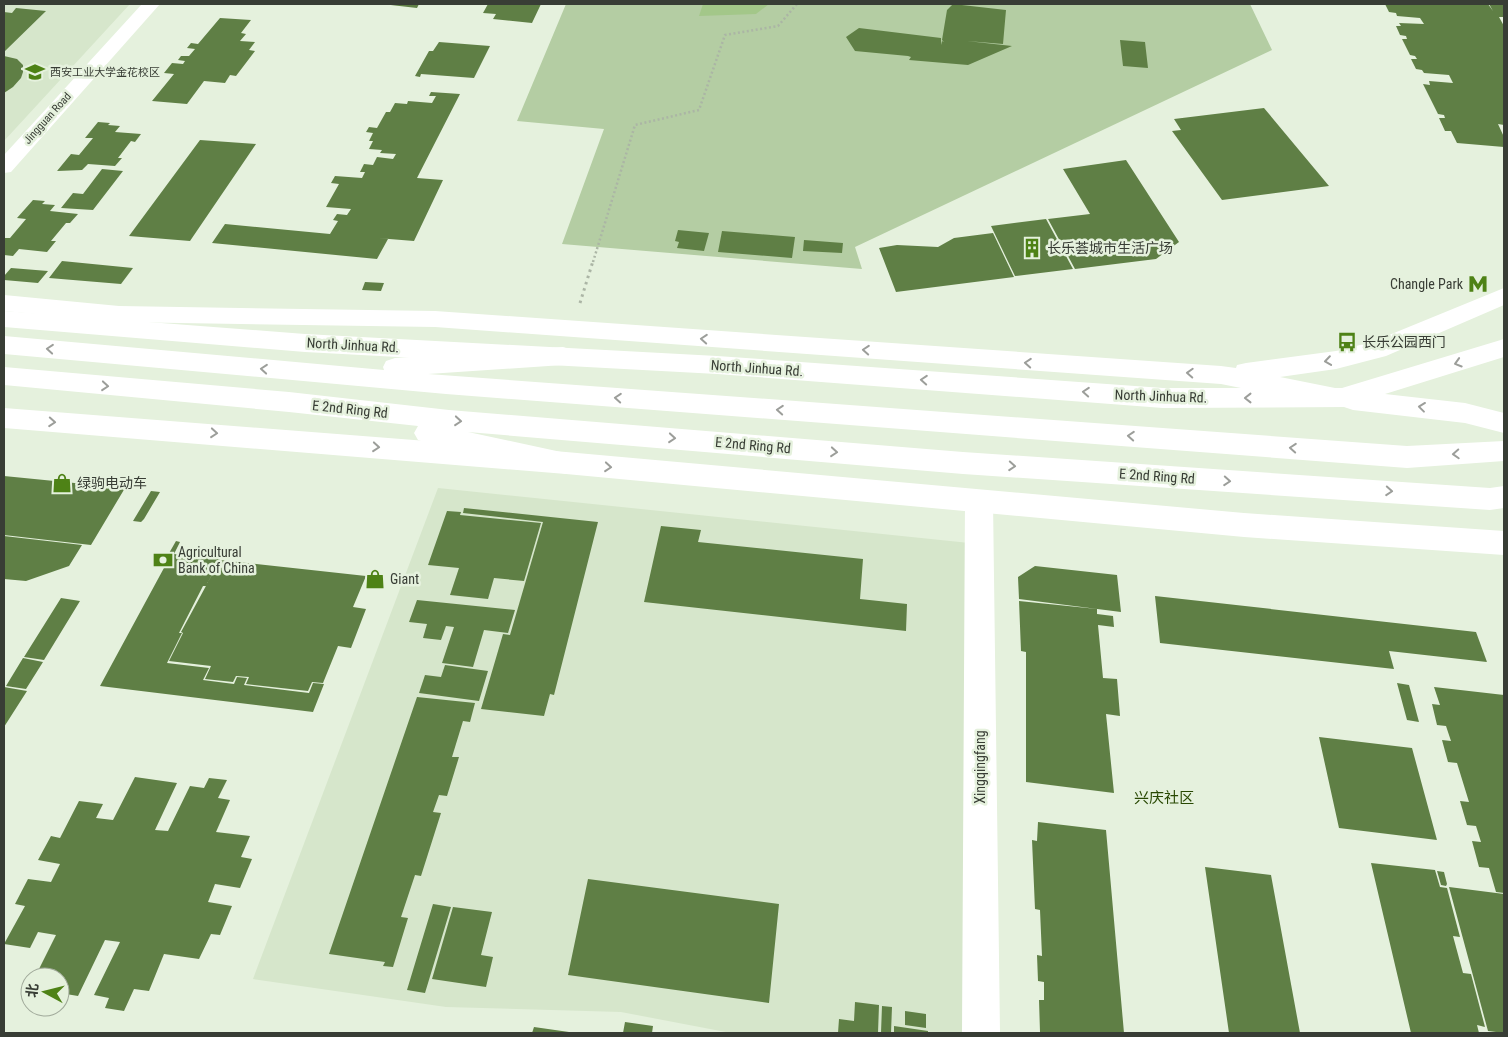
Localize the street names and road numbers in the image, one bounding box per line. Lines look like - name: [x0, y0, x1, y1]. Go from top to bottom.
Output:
- street label: Jingguan Road: [21, 90, 74, 147]
- street label: North Jinhua Rd.: [306, 335, 400, 355]
- street label: North Jinhua Rd.: [710, 357, 804, 379]
- street label: North Jinhua Rd.: [1114, 386, 1208, 406]
- street label: E 2nd Ring Rd: [311, 397, 389, 421]
- street label: E 2nd Ring Rd: [714, 434, 792, 456]
- street label: E 2nd Ring Rd: [1119, 465, 1195, 487]
- street label: Xingqingfang: [972, 730, 988, 804]

